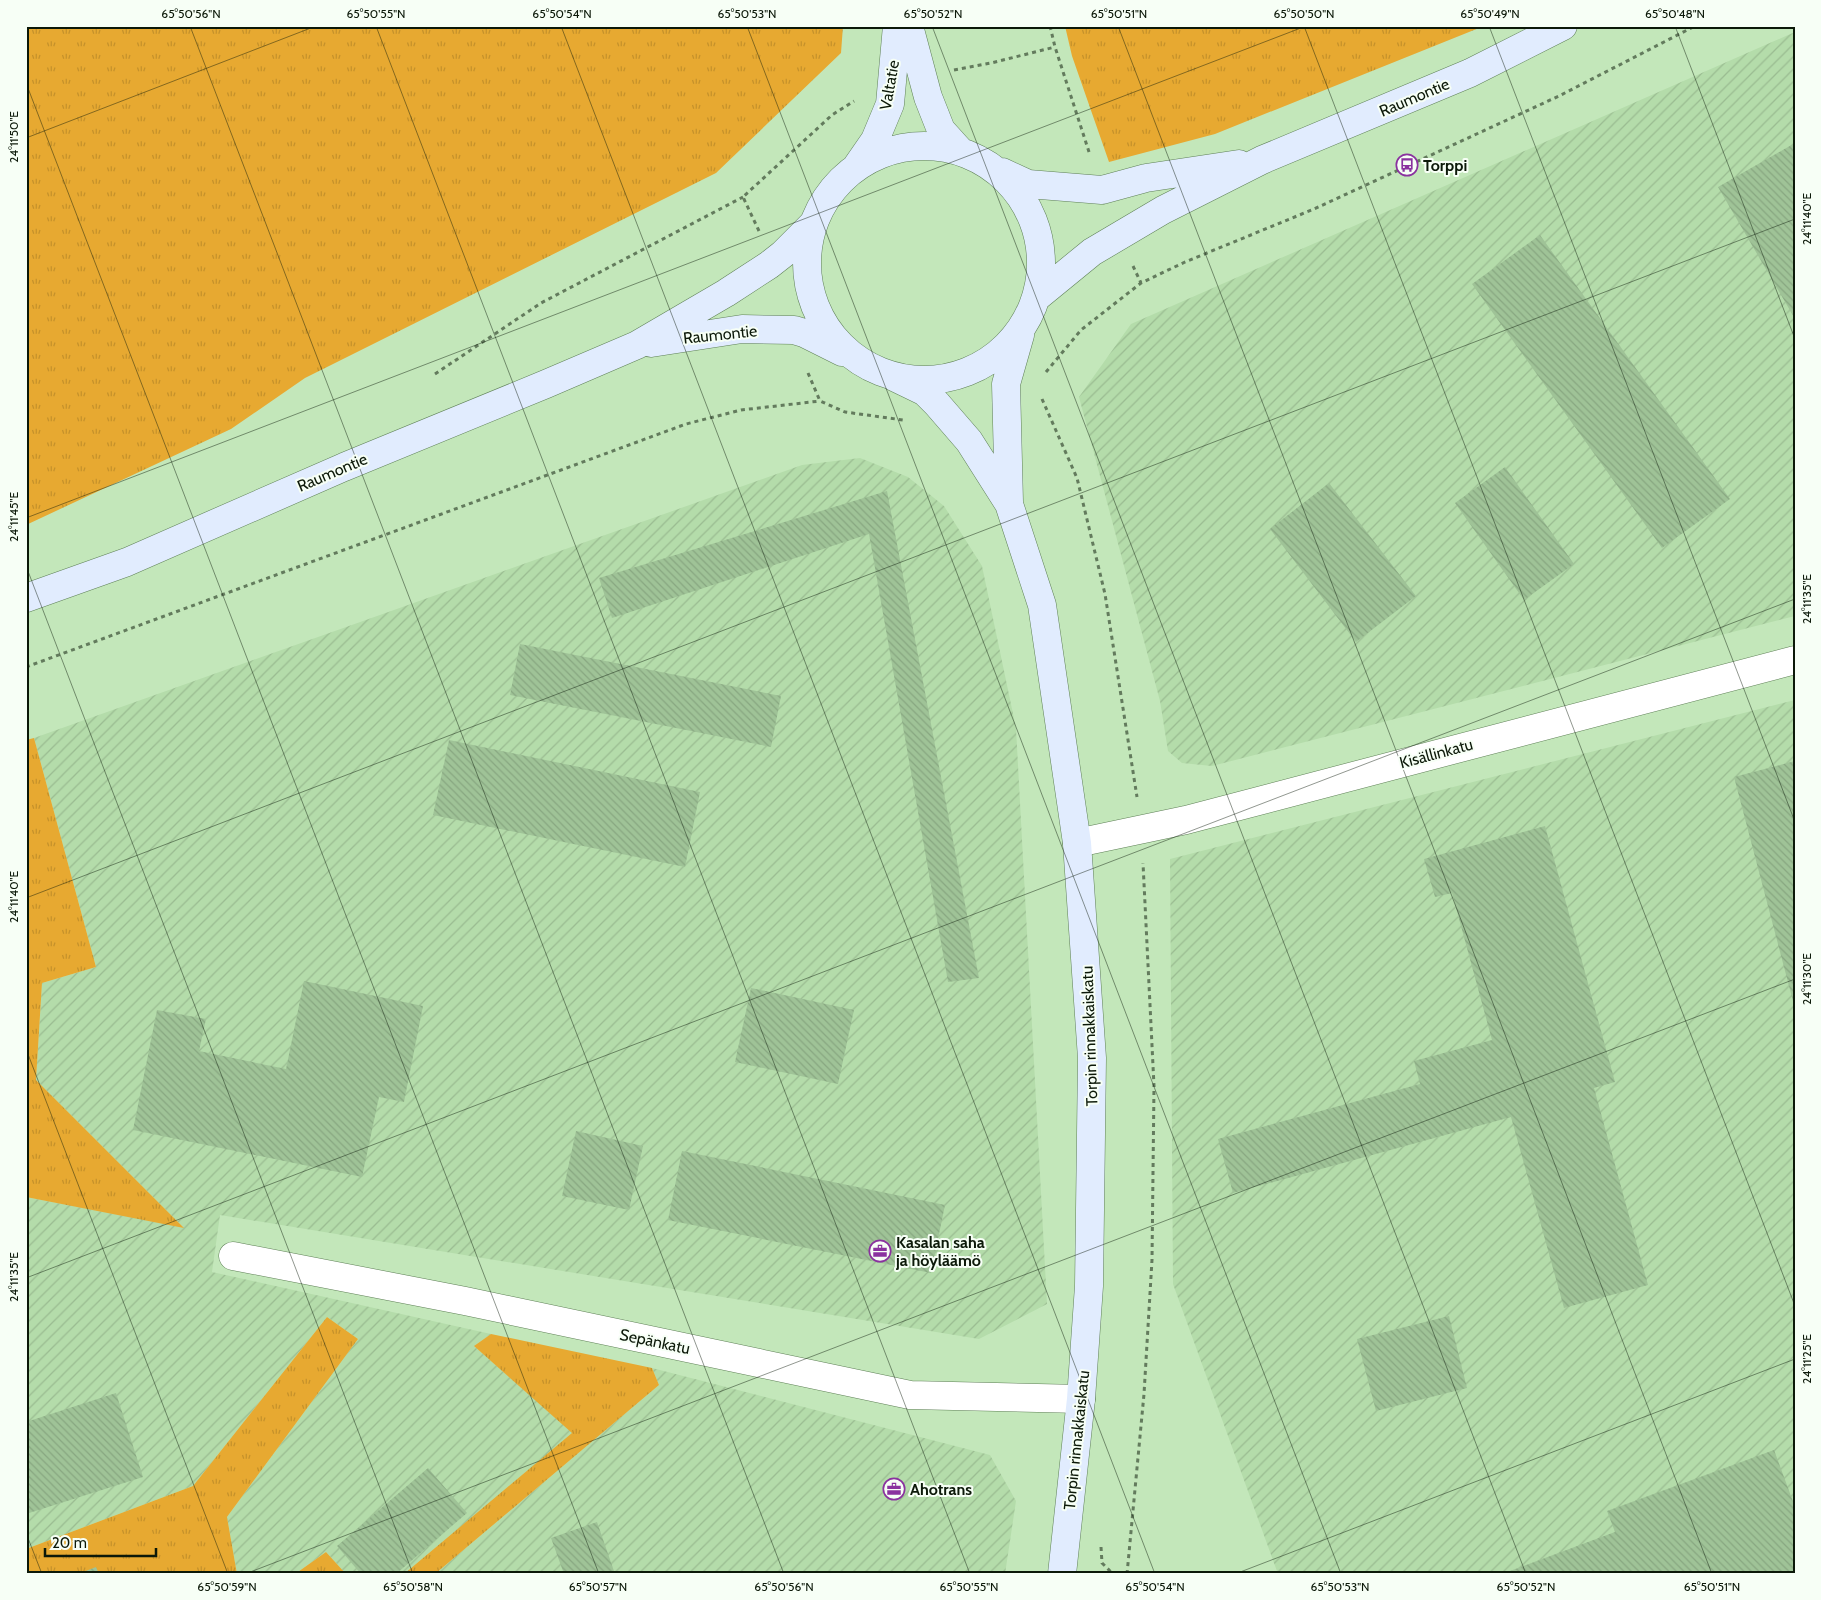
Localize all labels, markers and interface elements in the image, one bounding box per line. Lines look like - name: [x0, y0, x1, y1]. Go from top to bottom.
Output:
- text: 65°50'56"N: [161, 6, 221, 21]
- text: 65°50'55"N: [346, 6, 406, 21]
- text: 65°50'54"N: [532, 6, 592, 21]
- text: 65°50'53"N: [717, 6, 777, 21]
- text: 65°50'52"N: [904, 6, 962, 21]
- text: 65°50'51"N: [1091, 6, 1147, 21]
- text: 65°50'50"N: [1274, 6, 1334, 21]
- text: 65°50'49"N: [1460, 6, 1520, 21]
- text: 65°50'48"N: [1645, 6, 1705, 21]
- street label: Valtatie: [876, 59, 903, 112]
- street label: Raumontie: [1376, 74, 1452, 121]
- text: 24°11'50"E: [6, 111, 21, 163]
- bus stop icon: Torppi: [1395, 153, 1419, 177]
- place label: Torppi: [1423, 156, 1467, 175]
- text: 24°11'40"E: [1799, 193, 1814, 245]
- street label: Raumontie: [682, 321, 758, 348]
- street label: Raumontie: [294, 449, 370, 496]
- text: 24°11'45"E: [6, 492, 21, 542]
- text: 24°11'35"E: [1799, 574, 1814, 624]
- street label: Kisällinkatu: [1397, 735, 1475, 772]
- text: 24°11'40"E: [6, 871, 21, 923]
- text: 24°11'30"E: [1799, 953, 1814, 1005]
- street label: Torpin rinnakkaiskatu: [1078, 966, 1101, 1106]
- place label: Kasalan saha ja höyläämö: [895, 1233, 985, 1270]
- office icon: Kasalan saha ja höyläämö: [868, 1239, 892, 1263]
- text: 24°11'35"E: [6, 1252, 21, 1302]
- street label: Sepänkatu: [618, 1325, 692, 1358]
- text: 24°11'25"E: [1799, 1334, 1814, 1384]
- street label: Torpin rinnakkaiskatu: [1060, 1369, 1093, 1511]
- office icon: Ahotrans: [882, 1477, 906, 1501]
- place label: Ahotrans: [910, 1480, 972, 1499]
- scale bar: [45, 1525, 156, 1557]
- text: 20 m: [52, 1534, 87, 1552]
- text: 65°50'59"N: [197, 1579, 257, 1594]
- text: 65°50'58"N: [383, 1579, 443, 1594]
- text: 65°50'57"N: [569, 1579, 627, 1594]
- text: 65°50'56"N: [754, 1579, 814, 1594]
- text: 65°50'55"N: [939, 1579, 999, 1594]
- text: 65°50'54"N: [1125, 1579, 1185, 1594]
- text: 65°50'53"N: [1310, 1579, 1370, 1594]
- text: 65°50'52"N: [1497, 1579, 1555, 1594]
- text: 65°50'51"N: [1684, 1579, 1740, 1594]

